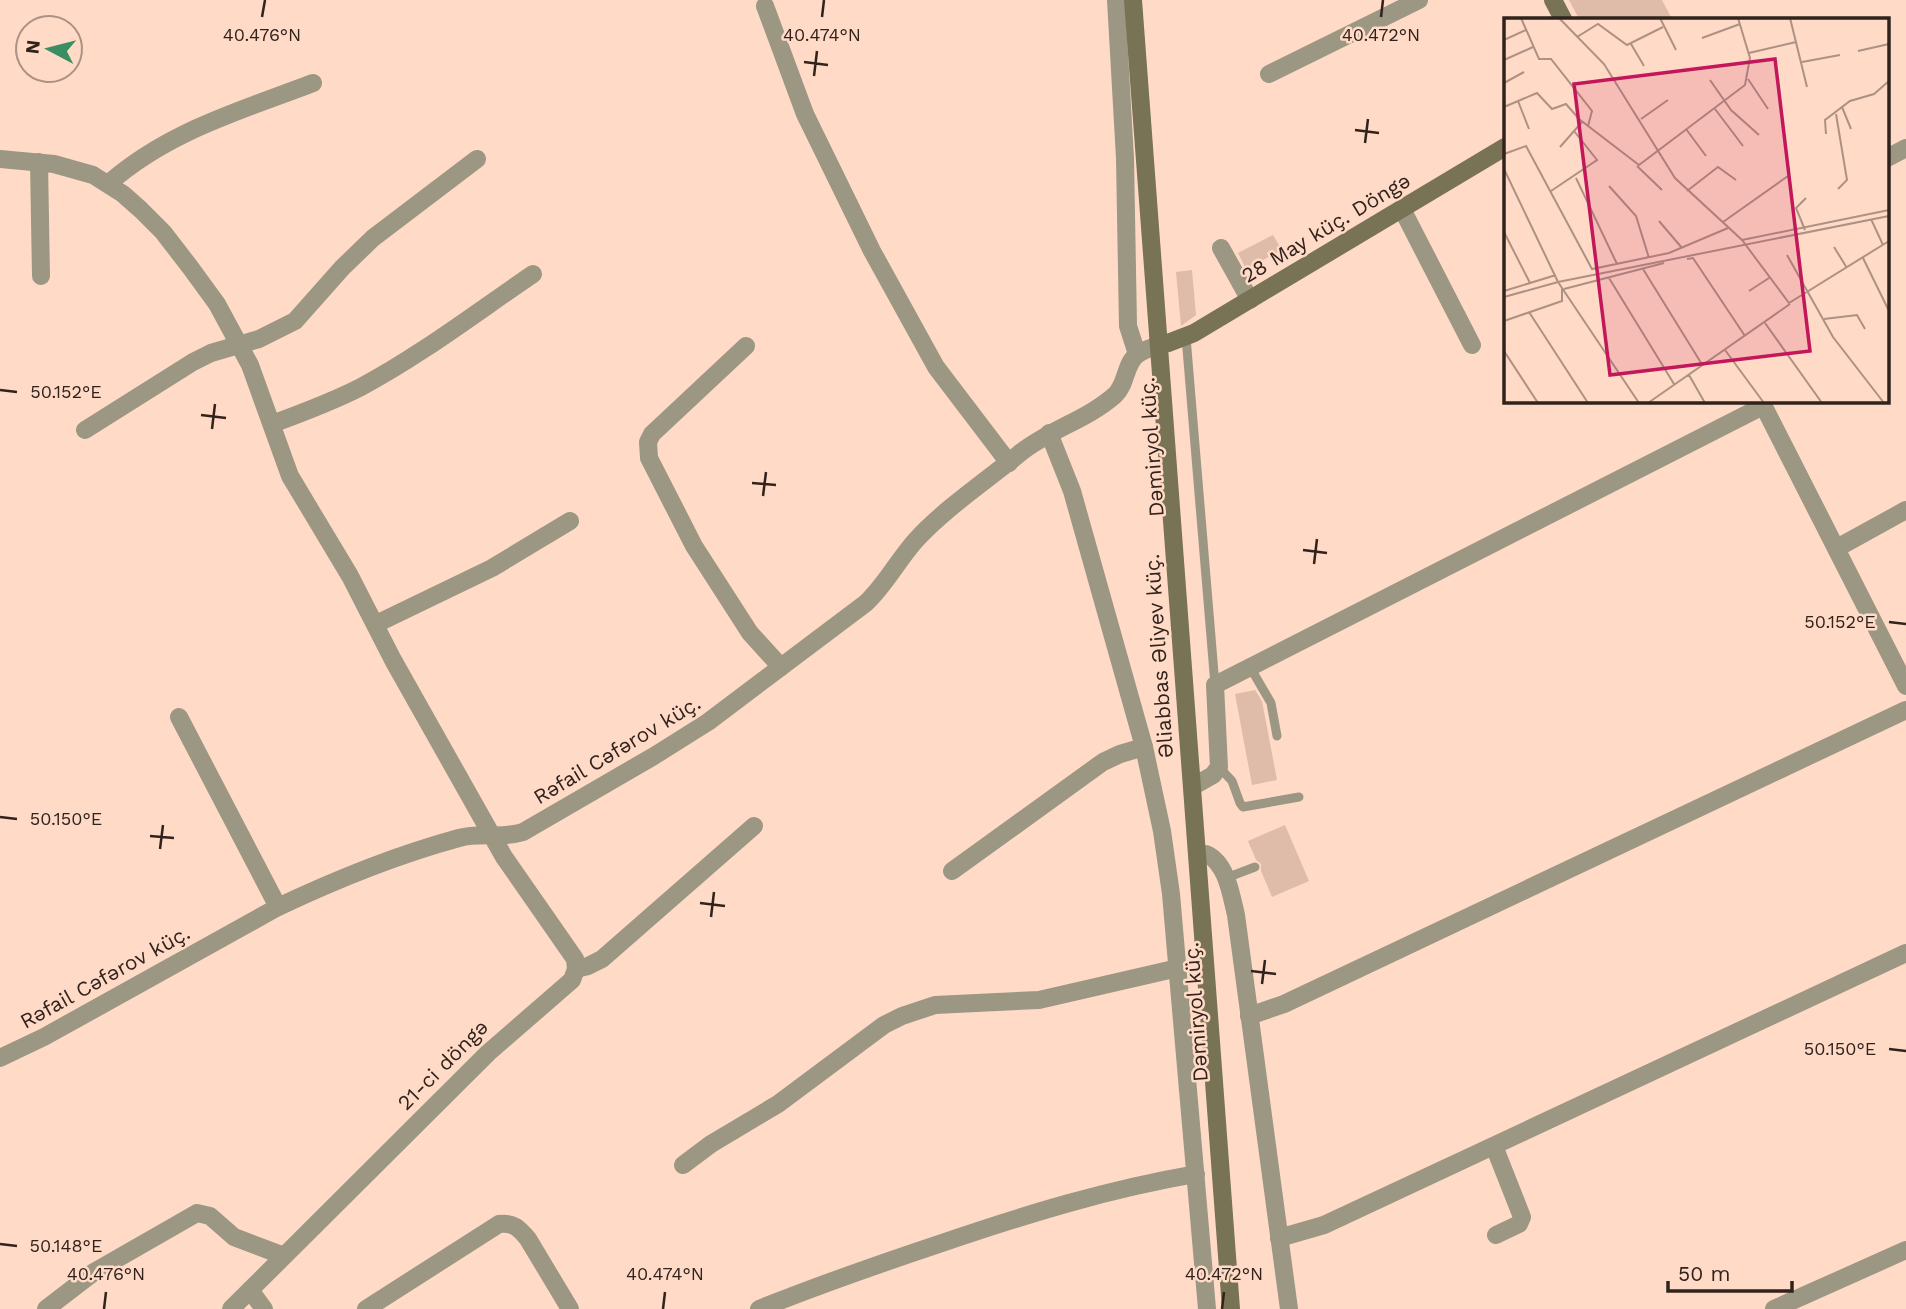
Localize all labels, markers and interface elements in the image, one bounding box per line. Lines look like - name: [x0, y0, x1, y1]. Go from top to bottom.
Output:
- north arrow: [14, 14, 84, 84]
- inset map: [1504, 18, 1888, 402]
- text: 40.476°N: [223, 24, 301, 45]
- text: 40.474°N: [783, 24, 861, 45]
- text: 40.472°N: [1342, 24, 1420, 45]
- text: N: [20, 39, 45, 55]
- street label: 28 May küç. Döngə: [1237, 167, 1415, 288]
- street label: Dəmiryol küç.: [1134, 376, 1169, 518]
- text: 50.152°E: [30, 381, 102, 402]
- street label: Əliabbas Əliyev küç.: [1139, 553, 1178, 759]
- text: 50.152°E: [1804, 611, 1876, 632]
- street label: Rəfail Cəfərov küç.: [529, 690, 705, 809]
- text: 50.150°E: [30, 808, 102, 829]
- street label: Rəfail Cəfərov küç.: [15, 919, 194, 1034]
- street label: Dəmiryol küç.: [1178, 941, 1213, 1083]
- street label: 21-ci döngə: [392, 1014, 493, 1115]
- text: 50.150°E: [1804, 1038, 1876, 1059]
- text: 50.148°E: [30, 1235, 102, 1256]
- scale bar: [1668, 1250, 1792, 1294]
- text: 50 m: [1678, 1261, 1730, 1286]
- text: 40.476°N: [67, 1263, 145, 1284]
- text: 40.474°N: [626, 1263, 704, 1284]
- text: 40.472°N: [1185, 1263, 1263, 1284]

